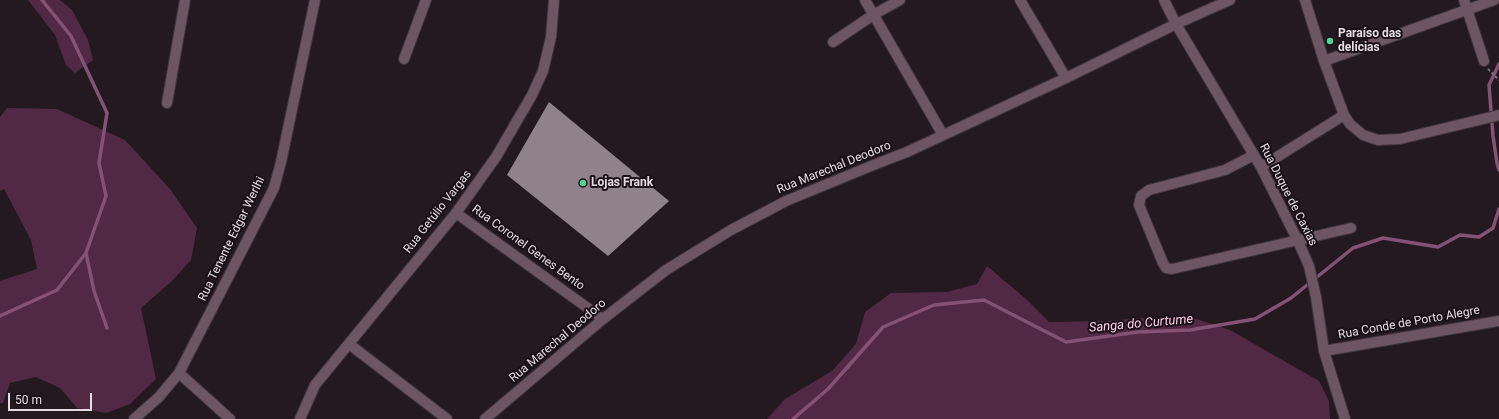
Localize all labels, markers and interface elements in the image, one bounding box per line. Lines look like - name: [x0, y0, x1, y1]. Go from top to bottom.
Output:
- place label: Paraíso das delícias: [1338, 27, 1401, 55]
- marker: Paraíso das delícias: [1325, 36, 1335, 46]
- street label: Rua Marechal Deodoro: [775, 139, 893, 197]
- street label: Rua Duque de Caxias: [1256, 141, 1320, 249]
- street label: Rua Getúlio Vargas: [401, 168, 475, 256]
- street label: Rua Tenente Edgar Werlhi: [196, 175, 268, 303]
- place label: Lojas Frank: [591, 176, 653, 190]
- marker: Lojas Frank: [578, 178, 588, 188]
- street label: Rua Coronel Genes Bento: [469, 202, 587, 294]
- street label: Rua Marechal Deodoro: [507, 296, 609, 386]
- street label: Rua Conde de Porto Alegre: [1337, 303, 1481, 343]
- water label: Sanga do Curtume: [1088, 312, 1194, 336]
- scale bar: [10, 385, 94, 411]
- text: 50 m: [15, 393, 42, 407]

